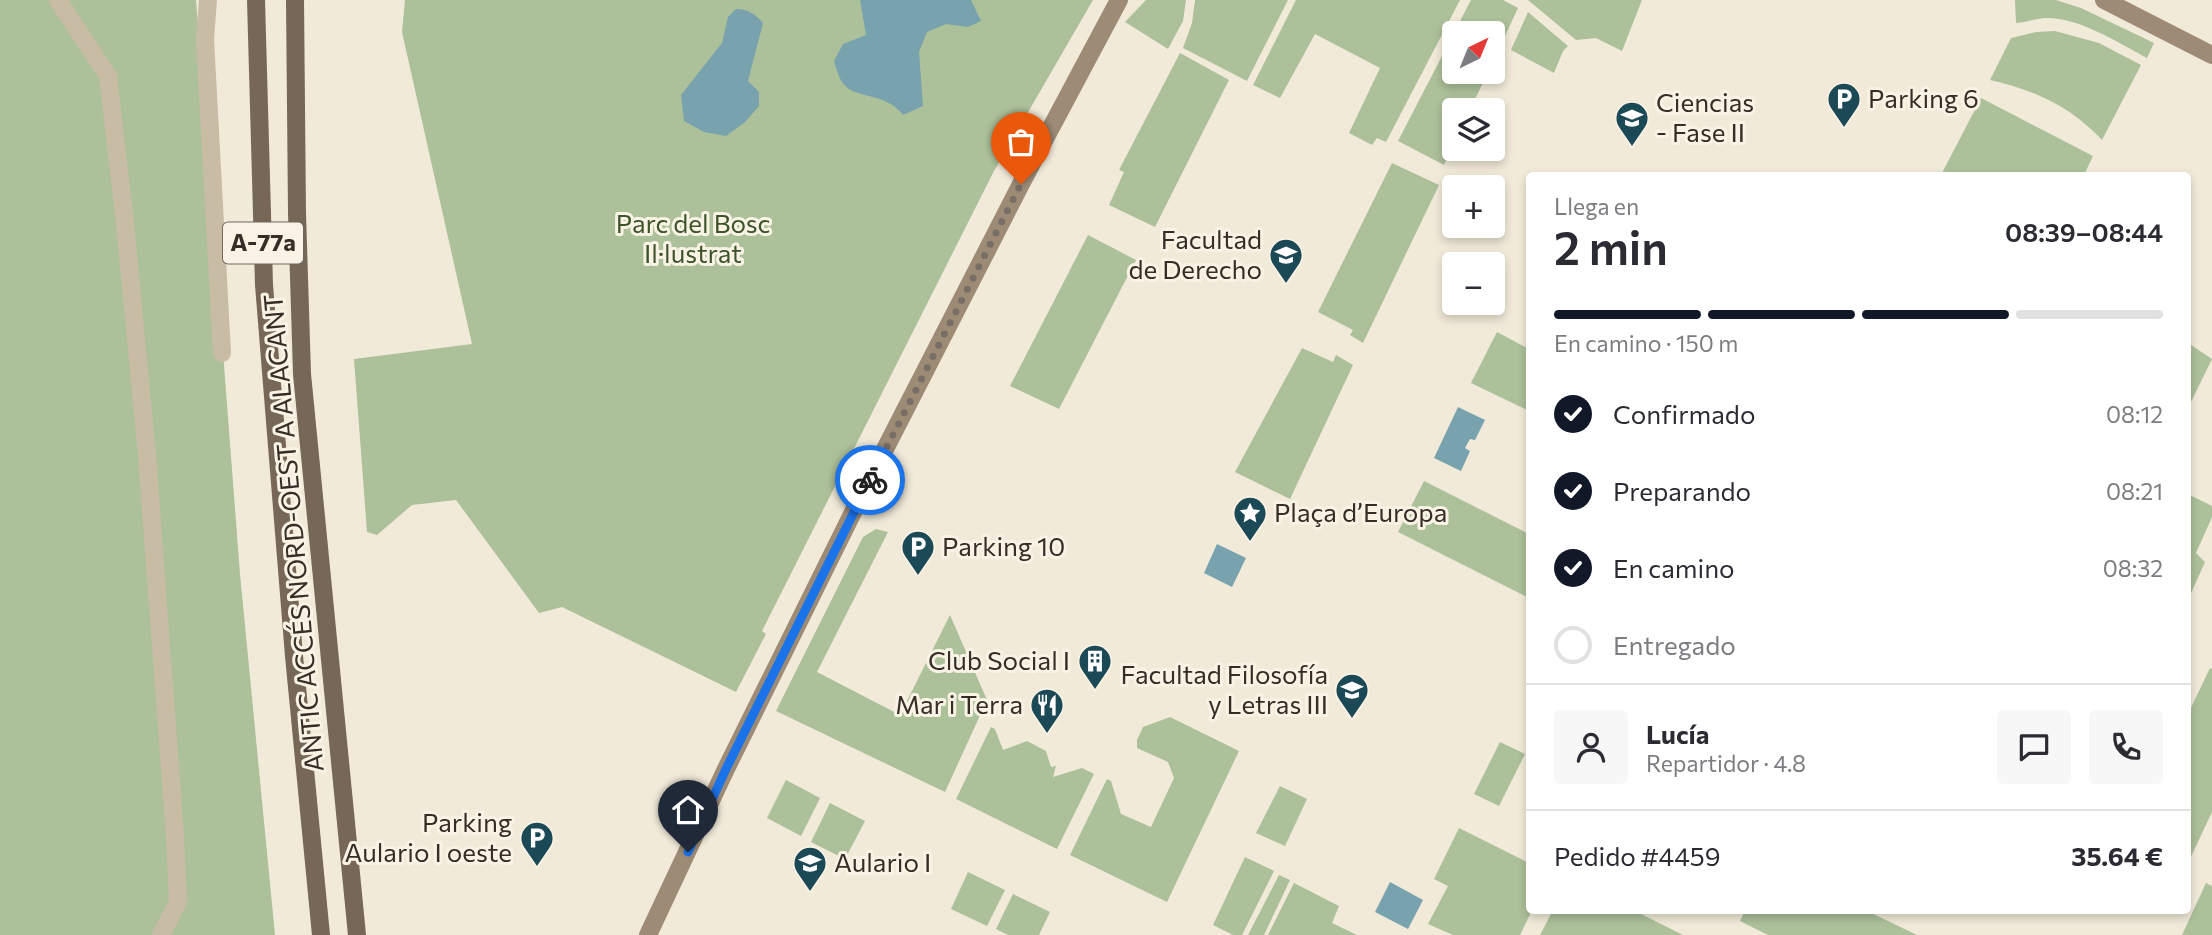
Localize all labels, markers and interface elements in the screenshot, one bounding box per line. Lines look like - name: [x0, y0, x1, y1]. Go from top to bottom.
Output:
- north arrow: [1442, 21, 1505, 84]
- map controls: [1442, 21, 1505, 315]
- parking icon: Parking 6: [1825, 80, 1863, 129]
- place label: Parking 6: [1868, 82, 1979, 113]
- place label: Ciencias - Fase II: [1656, 86, 1754, 147]
- button: layers: [1442, 98, 1505, 161]
- school or university icon: Ciencias - Fase II: [1613, 99, 1651, 148]
- pin: [991, 112, 1051, 184]
- icon: bag: [1002, 123, 1040, 161]
- button: +: [1442, 175, 1505, 238]
- text: Llega en: [1554, 192, 1639, 220]
- park label: Parc del Bosc Il·lustrat: [616, 207, 770, 268]
- text: 08:39–08:44: [2005, 216, 2163, 247]
- text: 2 min: [1554, 218, 1668, 274]
- road number: A-77a: [223, 223, 303, 264]
- place label: Facultad de Derecho: [1128, 223, 1262, 284]
- school or university icon: Facultad de Derecho: [1267, 236, 1305, 285]
- button: −: [1442, 252, 1505, 315]
- street label: ANTIC ACCÉS NORD-OEST A ALACANT: [256, 293, 329, 773]
- text: En camino · 150 m: [1554, 329, 1738, 357]
- icon: check: [1554, 395, 1592, 433]
- text: Confirmado: [1613, 398, 1755, 429]
- text: 08:12: [2106, 400, 2163, 428]
- courier: [835, 445, 905, 515]
- icon: bike: [851, 461, 889, 499]
- icon: check: [1554, 472, 1592, 510]
- text: Preparando: [1613, 475, 1751, 506]
- text: 08:21: [2106, 477, 2163, 505]
- place icon: Plaça d’Europa: [1231, 494, 1269, 543]
- place label: Plaça d’Europa: [1274, 496, 1447, 527]
- parking icon: Parking 10: [899, 528, 937, 577]
- place label: Parking 10: [942, 530, 1065, 561]
- icon: check: [1554, 549, 1592, 587]
- text: En camino: [1613, 552, 1735, 583]
- text: 08:32: [2103, 554, 2163, 582]
- text: Entregado: [1613, 629, 1736, 660]
- building icon: Club Social I: [1076, 642, 1114, 691]
- place label: Club Social I: [928, 644, 1070, 675]
- place label: Facultad Filosofía y Letras III: [1121, 658, 1328, 719]
- school or university icon: Facultad Filosofía y Letras III: [1333, 671, 1371, 720]
- restaurant icon: Mar i Terra: [1028, 686, 1066, 735]
- place label: Mar i Terra: [895, 688, 1023, 719]
- button: person: [1554, 710, 1628, 784]
- button: chat: [1997, 710, 2071, 784]
- button: phone: [2089, 710, 2163, 784]
- text: Lucía: [1646, 718, 1709, 749]
- text: Repartidor · 4.8: [1646, 749, 1806, 777]
- pin: [658, 780, 718, 852]
- icon: home: [669, 791, 707, 829]
- place label: Parking Aulario I oeste: [345, 806, 512, 867]
- parking icon: Parking Aulario I oeste: [518, 819, 556, 868]
- text: Pedido #4459: [1554, 840, 1720, 871]
- text: 35.64 €: [2071, 840, 2163, 871]
- school or university icon: Aulario I: [791, 844, 829, 893]
- place label: Aulario I: [834, 846, 931, 877]

